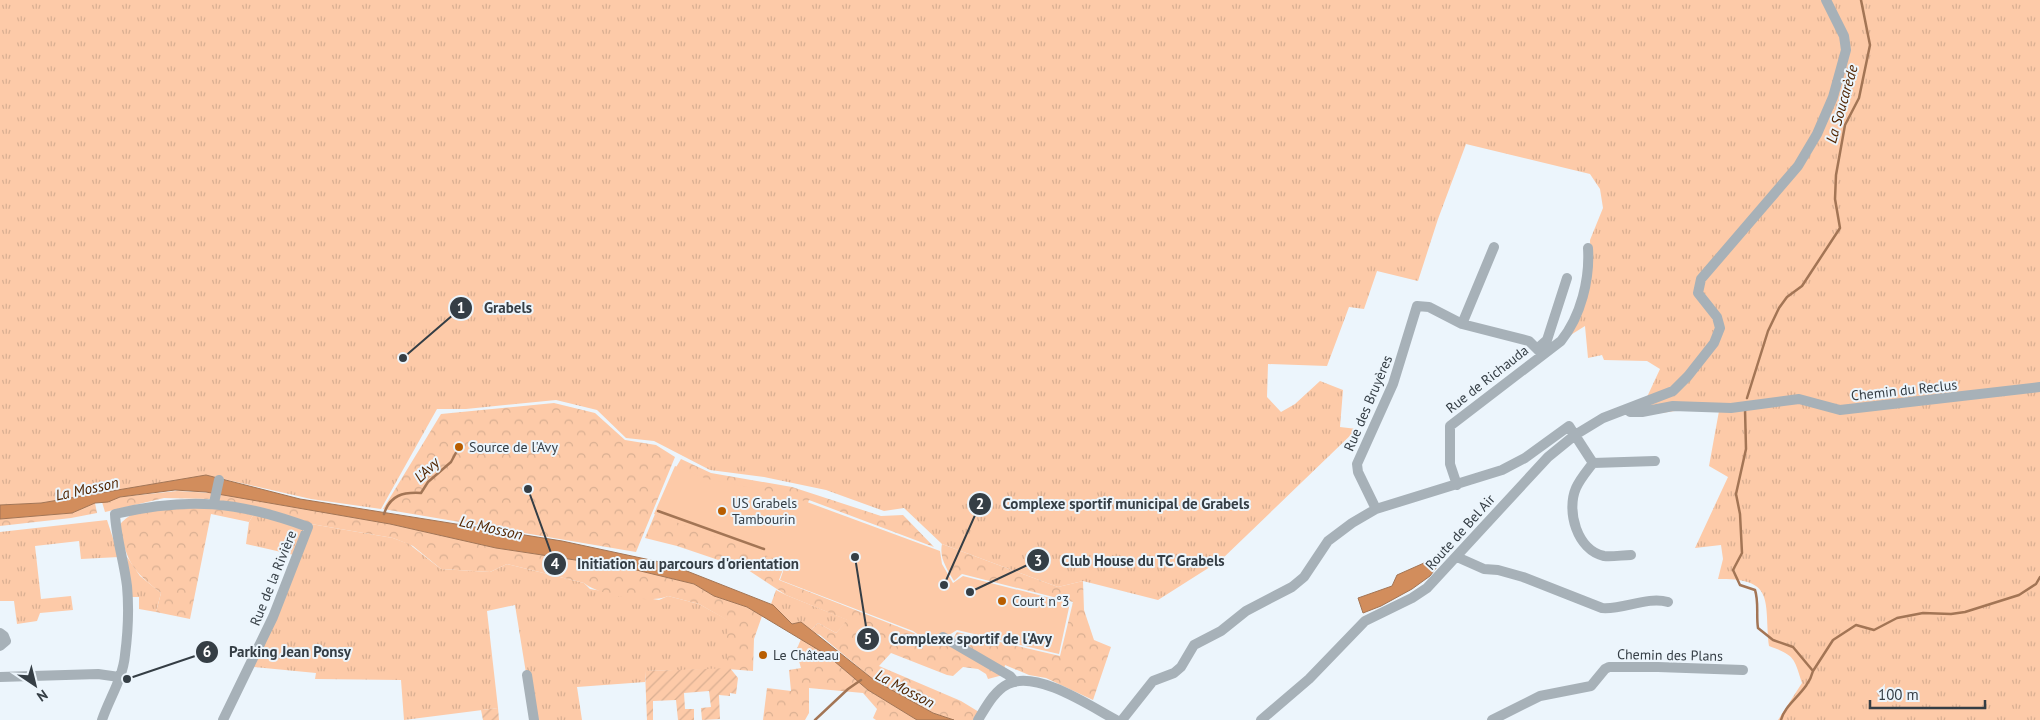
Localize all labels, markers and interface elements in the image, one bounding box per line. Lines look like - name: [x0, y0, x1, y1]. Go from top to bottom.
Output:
- water label: La Soucarède: [1821, 63, 1862, 145]
- callout: Grabels: [448, 293, 542, 323]
- text: 1: [457, 298, 465, 317]
- text: Grabels: [484, 298, 532, 317]
- street label: Rue de Richauda: [1442, 341, 1532, 417]
- street label: Rue des Bruyères: [1340, 352, 1396, 454]
- street label: Chemin du Reclus: [1850, 375, 1958, 405]
- place label: Source de l'Avy: [469, 438, 558, 456]
- marker: Source de l'Avy: [453, 441, 465, 453]
- water label: L'Avy: [410, 452, 444, 486]
- water label: La Mosson: [54, 473, 120, 504]
- callout: Complexe sportif municipal de Grabels: [968, 489, 1260, 519]
- street label: Route de Bel Air: [1421, 490, 1499, 574]
- place label: US Grabels Tambourin: [732, 494, 797, 528]
- text: 2: [976, 494, 984, 513]
- text: Complexe sportif municipal de Grabels: [1003, 494, 1249, 513]
- marker: US Grabels Tambourin: [716, 505, 728, 517]
- water label: La Mosson: [458, 511, 525, 544]
- street label: Rue de la Rivière: [246, 528, 300, 628]
- callout: Club House du TC Grabels: [1026, 545, 1235, 575]
- callout: Initiation au parcours d'orientation: [542, 549, 809, 579]
- text: 3: [1034, 551, 1042, 570]
- text: Club House du TC Grabels: [1061, 551, 1225, 570]
- text: 4: [551, 554, 560, 573]
- text: Initiation au parcours d'orientation: [577, 554, 799, 573]
- place label: Court n°3: [1012, 592, 1069, 610]
- marker: Court n°3: [996, 595, 1008, 607]
- callout: Complexe sportif de l'Avy: [855, 624, 1062, 654]
- text: 5: [864, 629, 872, 648]
- text: Complexe sportif de l'Avy: [890, 629, 1053, 648]
- callout: Parking Jean Ponsy: [194, 637, 361, 667]
- text: 6: [203, 642, 211, 661]
- text: Parking Jean Ponsy: [229, 642, 352, 661]
- street label: Chemin des Plans: [1617, 645, 1723, 665]
- place label: Le Château: [773, 646, 839, 664]
- marker: Le Château: [757, 649, 769, 661]
- north arrow: [10, 660, 60, 710]
- water label: La Mosson: [872, 665, 938, 712]
- scale bar: [1870, 678, 1985, 710]
- text: 100 m: [1878, 685, 1919, 704]
- text: N: [34, 686, 51, 706]

